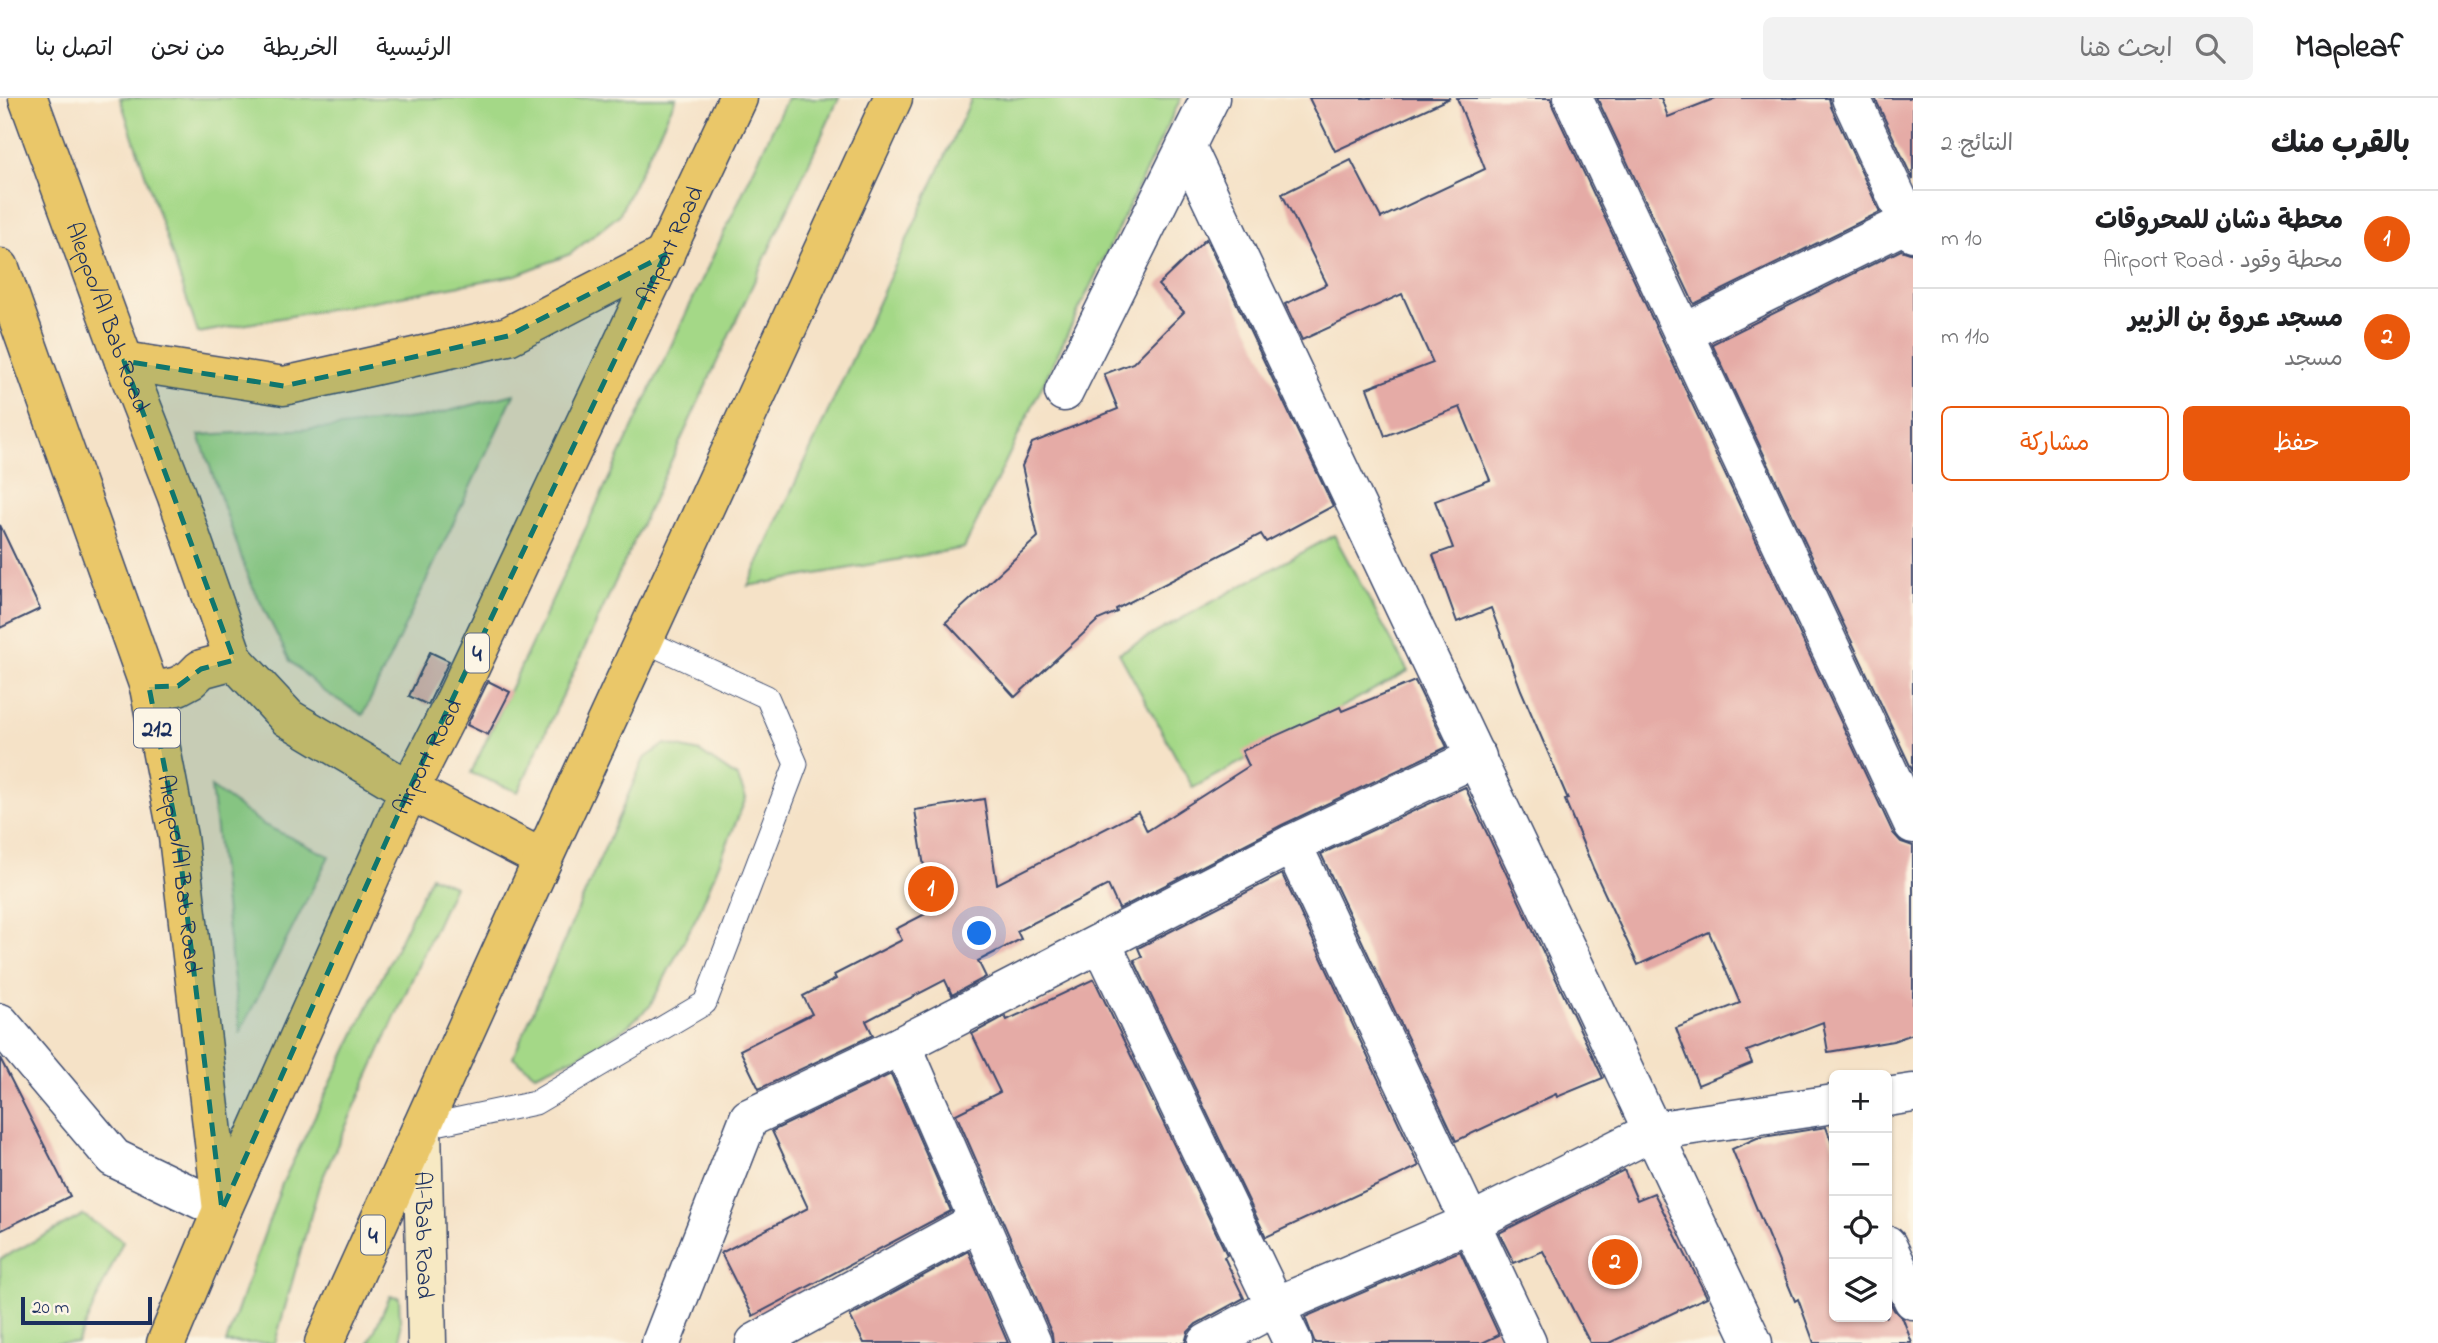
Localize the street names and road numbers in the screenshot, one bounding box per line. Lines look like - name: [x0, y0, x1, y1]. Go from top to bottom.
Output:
- street label: Airport Road: [629, 180, 714, 309]
- street label: Aleppo/Al Bab Road: [55, 218, 158, 418]
- road number: 4: [465, 634, 489, 673]
- street label: Airport Road: [385, 693, 473, 821]
- road number: 212: [134, 708, 180, 748]
- street label: Aleppo/Al Bab Road: [146, 772, 209, 976]
- street label: Al-Bab Road: [403, 1171, 441, 1300]
- road number: 4: [361, 1216, 385, 1254]

